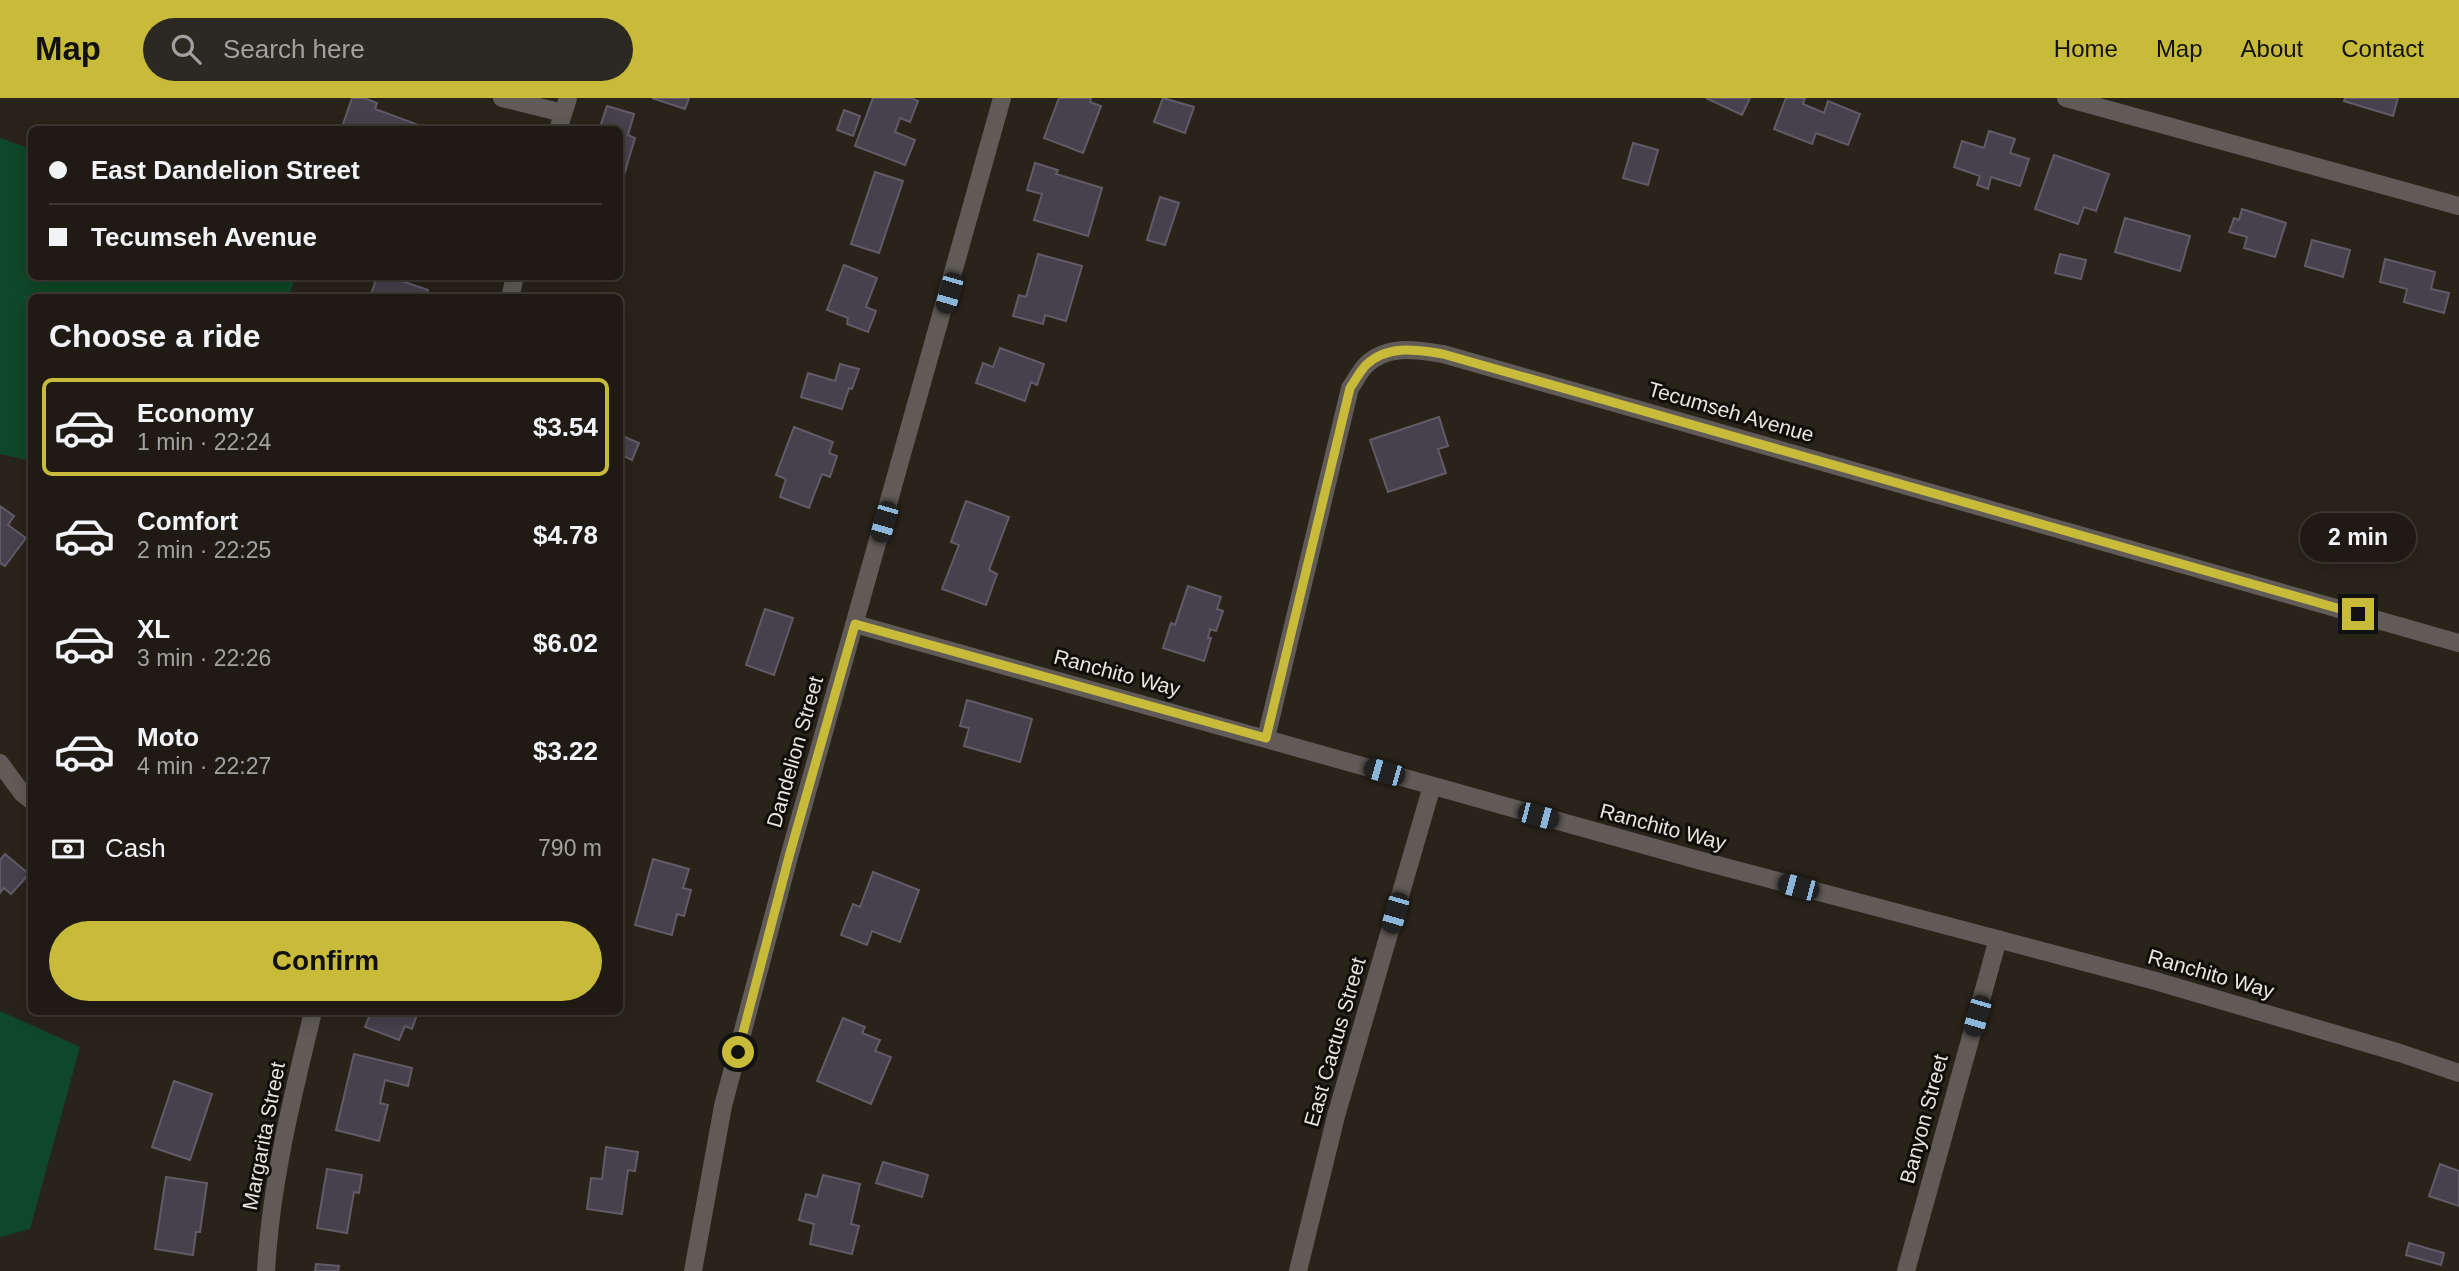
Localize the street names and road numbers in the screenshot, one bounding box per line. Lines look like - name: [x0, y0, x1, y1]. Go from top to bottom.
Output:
- street label: Tecumseh Avenue: [1646, 377, 1817, 446]
- street label: Ranchito Way: [1051, 645, 1183, 701]
- street label: Dandelion Street: [762, 673, 827, 830]
- street label: Ranchito Way: [1597, 799, 1729, 855]
- street label: Ranchito Way: [2146, 945, 2277, 1003]
- street label: East Cactus Street: [1299, 954, 1370, 1129]
- street label: Banyon Street: [1895, 1051, 1952, 1186]
- street label: Margarita Street: [238, 1060, 289, 1212]

